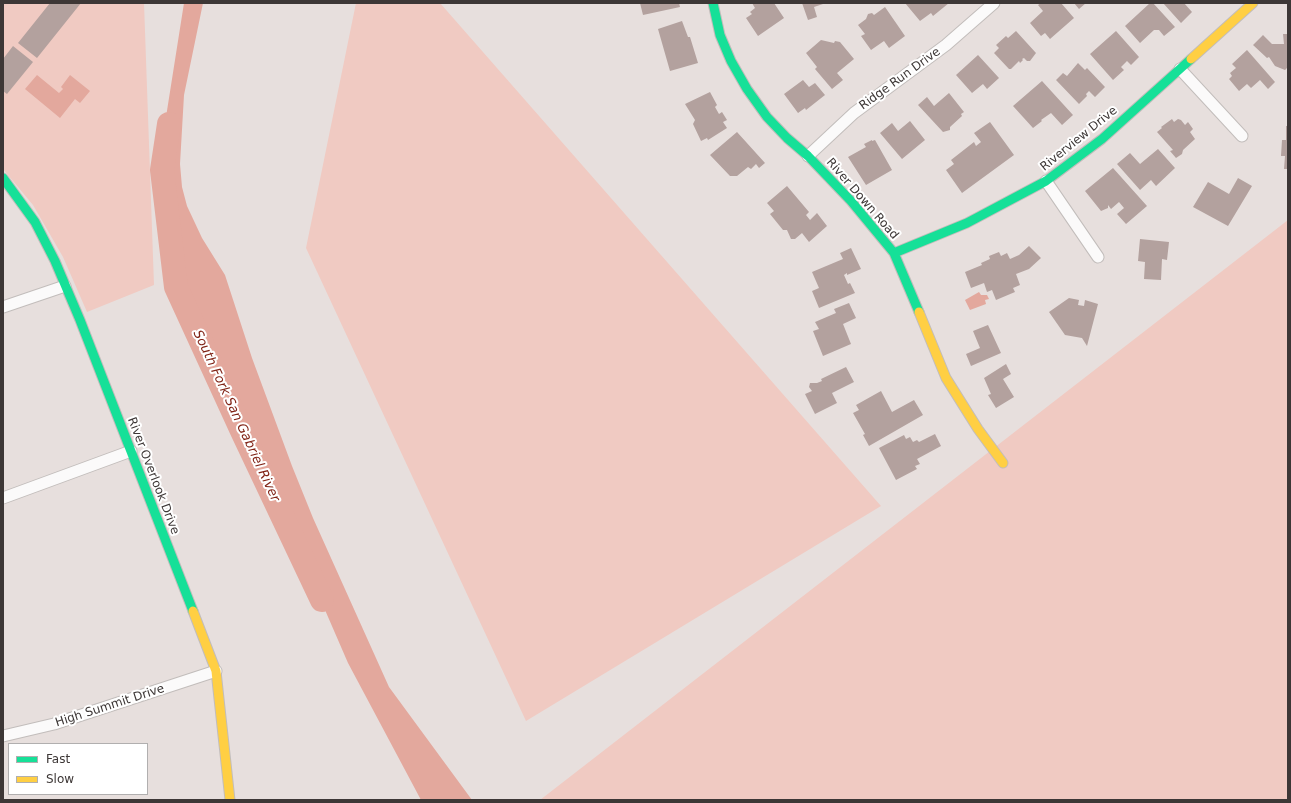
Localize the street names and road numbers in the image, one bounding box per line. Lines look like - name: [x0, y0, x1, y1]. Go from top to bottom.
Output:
- street label: Ridge Run Drive: [857, 45, 943, 113]
- street label: Riverview Drive: [1038, 104, 1120, 174]
- street label: River Down Road: [823, 155, 901, 243]
- street label: River Overlook Drive: [124, 415, 182, 537]
- street label: High Summit Drive: [54, 682, 166, 730]

